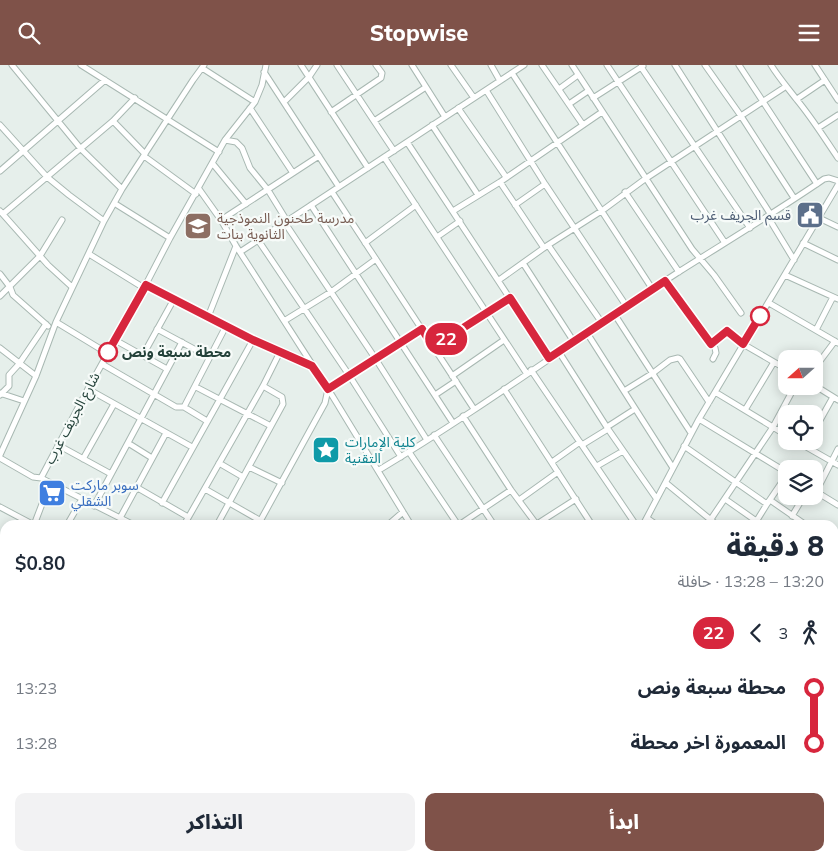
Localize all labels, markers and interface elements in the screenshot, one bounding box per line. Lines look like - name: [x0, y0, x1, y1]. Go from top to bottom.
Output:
- icon: search: [15, 19, 43, 47]
- text: Stopwise: [370, 19, 468, 47]
- icon: menu: [795, 19, 823, 47]
- public building icon: قسم الجريف غرب: [795, 200, 825, 230]
- place label: قسم الجريف غرب: [691, 206, 791, 226]
- place label: مدرسة طحنون النموذجية الثانوية بنات: [217, 209, 354, 243]
- school or university icon: مدرسة طحنون النموذجية الثانوية بنات: [183, 211, 213, 241]
- unlabelled marker: [750, 306, 770, 326]
- line badge: 22: [424, 323, 468, 355]
- text: 22: [435, 327, 457, 350]
- marker: محطة سبعة ونص: [98, 342, 118, 362]
- place label: محطة سبعة ونص: [122, 343, 231, 361]
- north arrow: [778, 350, 822, 395]
- map controls: [778, 350, 823, 505]
- street label: شارع الجريف غرب: [40, 369, 106, 468]
- button: locate: [778, 405, 823, 450]
- place label: كلية الإمارات التقنية: [345, 433, 416, 467]
- place icon: كلية الإمارات التقنية: [311, 435, 341, 465]
- button: layers: [778, 460, 823, 505]
- place label: سوبر ماركت الشقلي: [71, 476, 139, 512]
- supermarket icon: سوبر ماركت الشقلي: [37, 478, 67, 508]
- text: 8 دقيقة: [726, 528, 824, 563]
- text: $0.80: [15, 551, 65, 575]
- text: 13:20 – 13:28 · حافلة: [678, 571, 824, 591]
- icon: back: [742, 619, 770, 647]
- icon: walk: [796, 619, 824, 647]
- text: 22: [703, 621, 724, 644]
- text: 3: [778, 623, 788, 643]
- text: محطة سبعة ونص: [638, 675, 786, 699]
- text: 13:23: [15, 678, 57, 698]
- text: المعمورة اخر محطة: [630, 730, 786, 754]
- text: 13:28: [15, 733, 57, 753]
- button: التذاكر: [15, 793, 415, 851]
- button: ابدأ: [425, 793, 824, 851]

